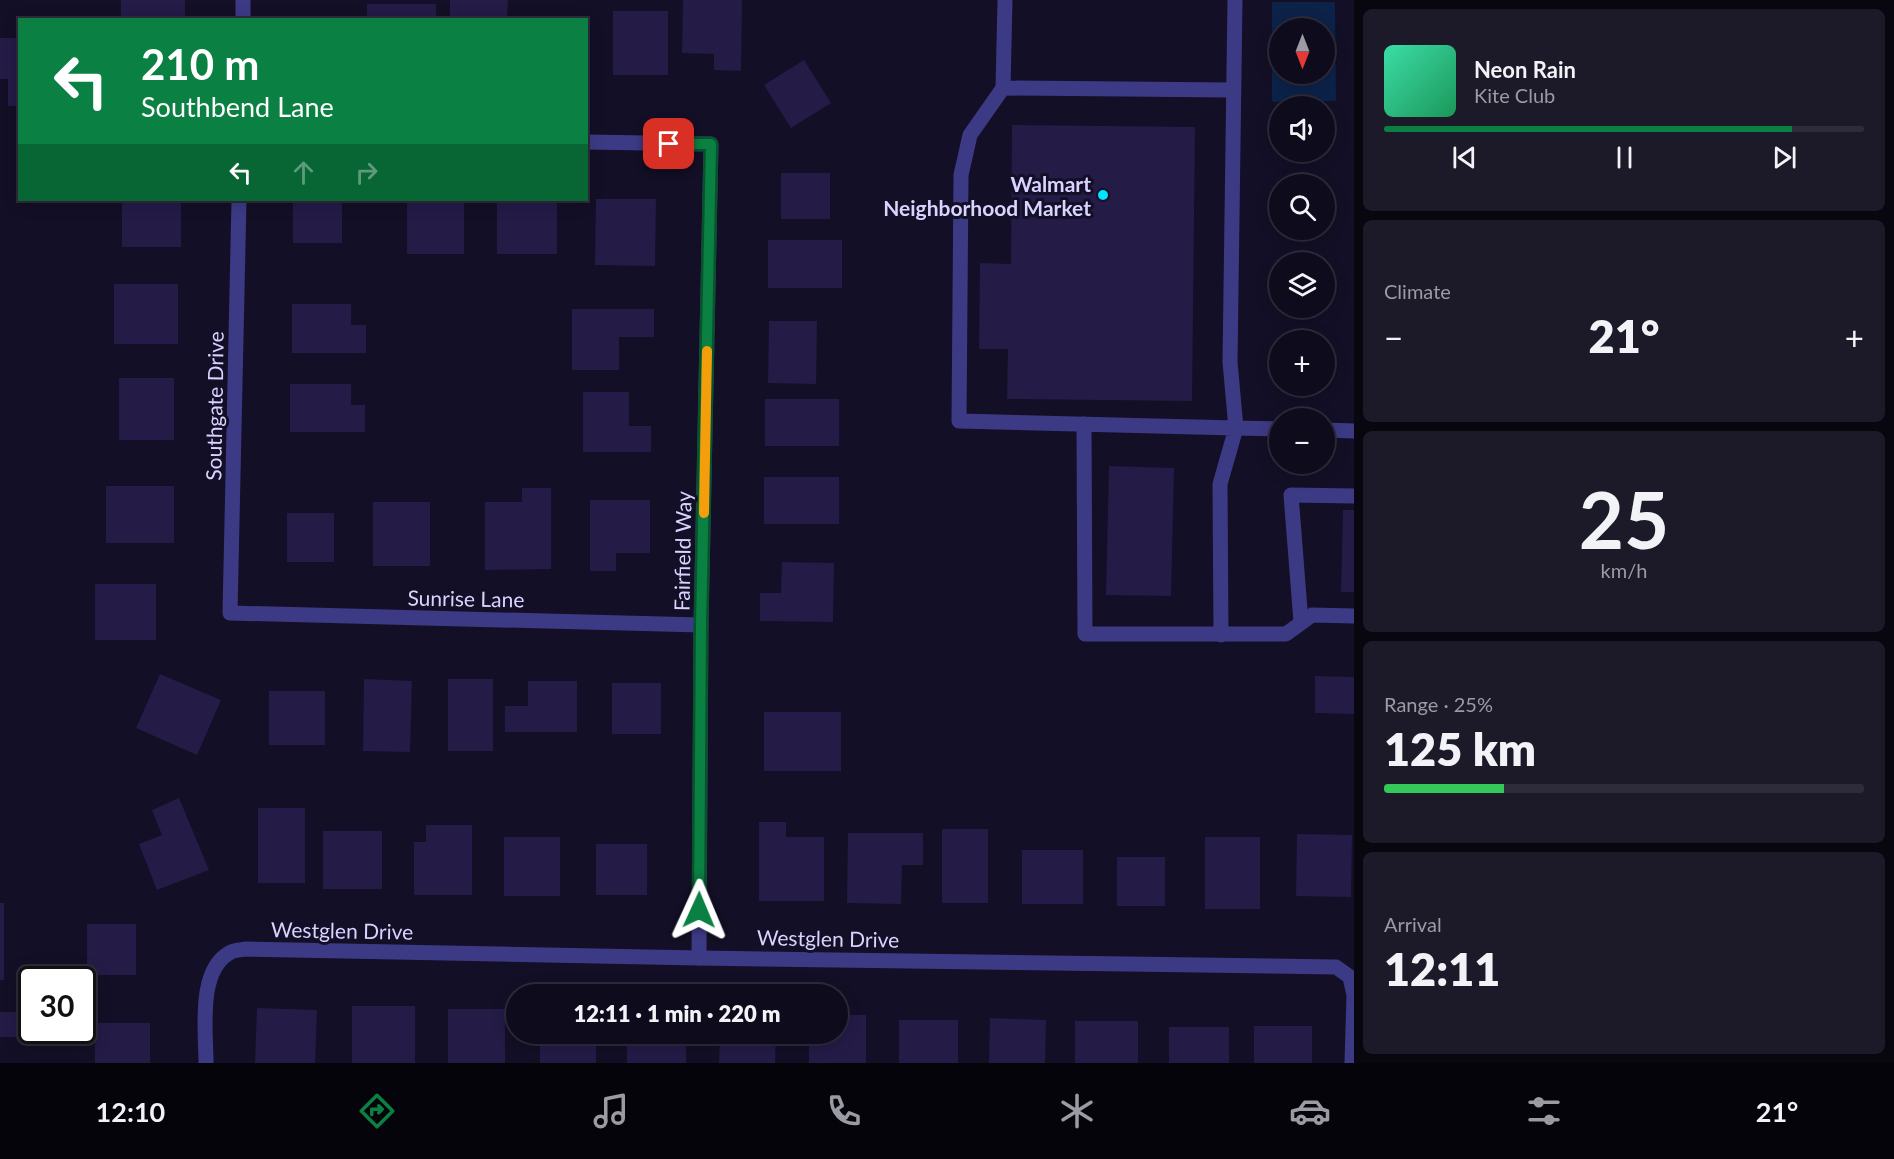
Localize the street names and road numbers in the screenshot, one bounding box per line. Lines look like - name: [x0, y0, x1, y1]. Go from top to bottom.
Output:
- street label: Southgate Drive: [200, 331, 228, 481]
- street label: Fairfield Way: [668, 491, 696, 611]
- street label: Sunrise Lane: [407, 584, 525, 612]
- street label: Westglen Drive: [271, 916, 413, 944]
- street label: Westglen Drive: [757, 924, 899, 952]

